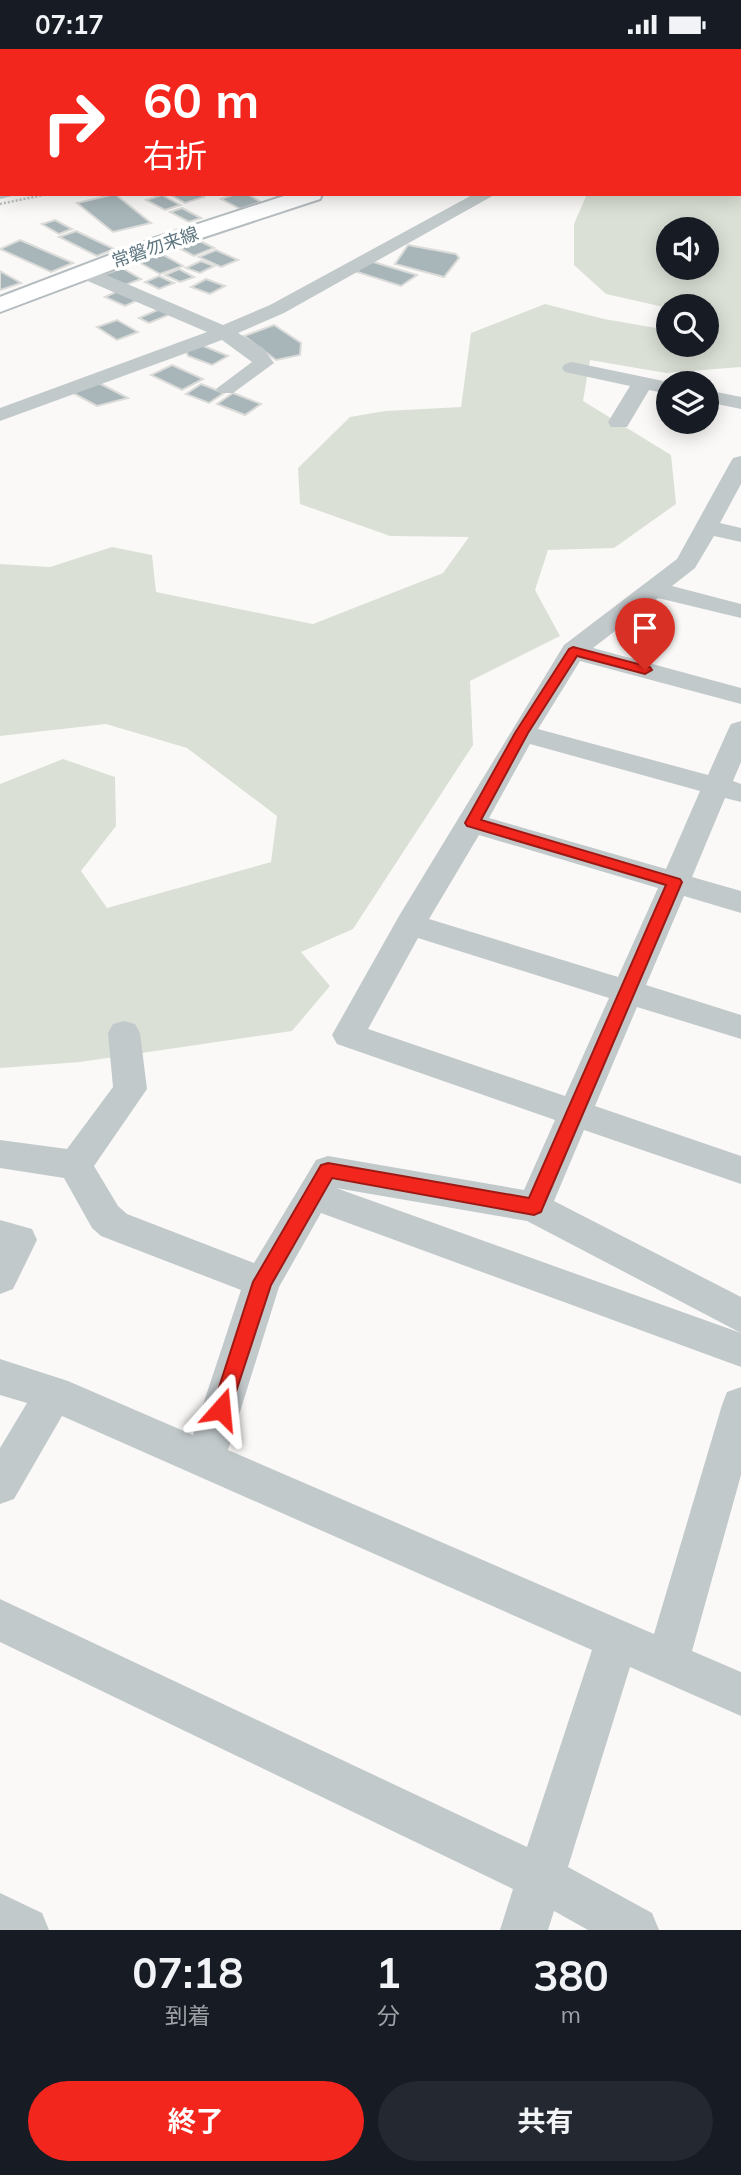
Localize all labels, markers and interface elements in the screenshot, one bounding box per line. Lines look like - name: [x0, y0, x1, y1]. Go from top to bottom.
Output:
- text: 07:17: [35, 8, 104, 41]
- text: 60 m: [143, 69, 259, 130]
- icon: right: [28, 77, 119, 168]
- text: 右折: [143, 135, 207, 175]
- map controls: [656, 217, 719, 434]
- button: sound: [656, 217, 719, 280]
- street label: 常磐勿来線: [109, 221, 201, 273]
- button: search: [656, 294, 719, 357]
- button: layers: [656, 371, 719, 434]
- pin: [615, 598, 675, 670]
- icon: arrive: [626, 609, 664, 647]
- position arrow: [184, 1372, 258, 1446]
- text: 07:18: [132, 1946, 243, 1999]
- text: 1: [376, 1946, 401, 1999]
- text: 380: [533, 1949, 609, 2002]
- text: m: [561, 2000, 581, 2029]
- text: 到着: [165, 2001, 211, 2030]
- text: 分: [377, 2001, 400, 2030]
- button: 終了: [28, 2081, 364, 2161]
- button: 共有: [378, 2081, 713, 2161]

